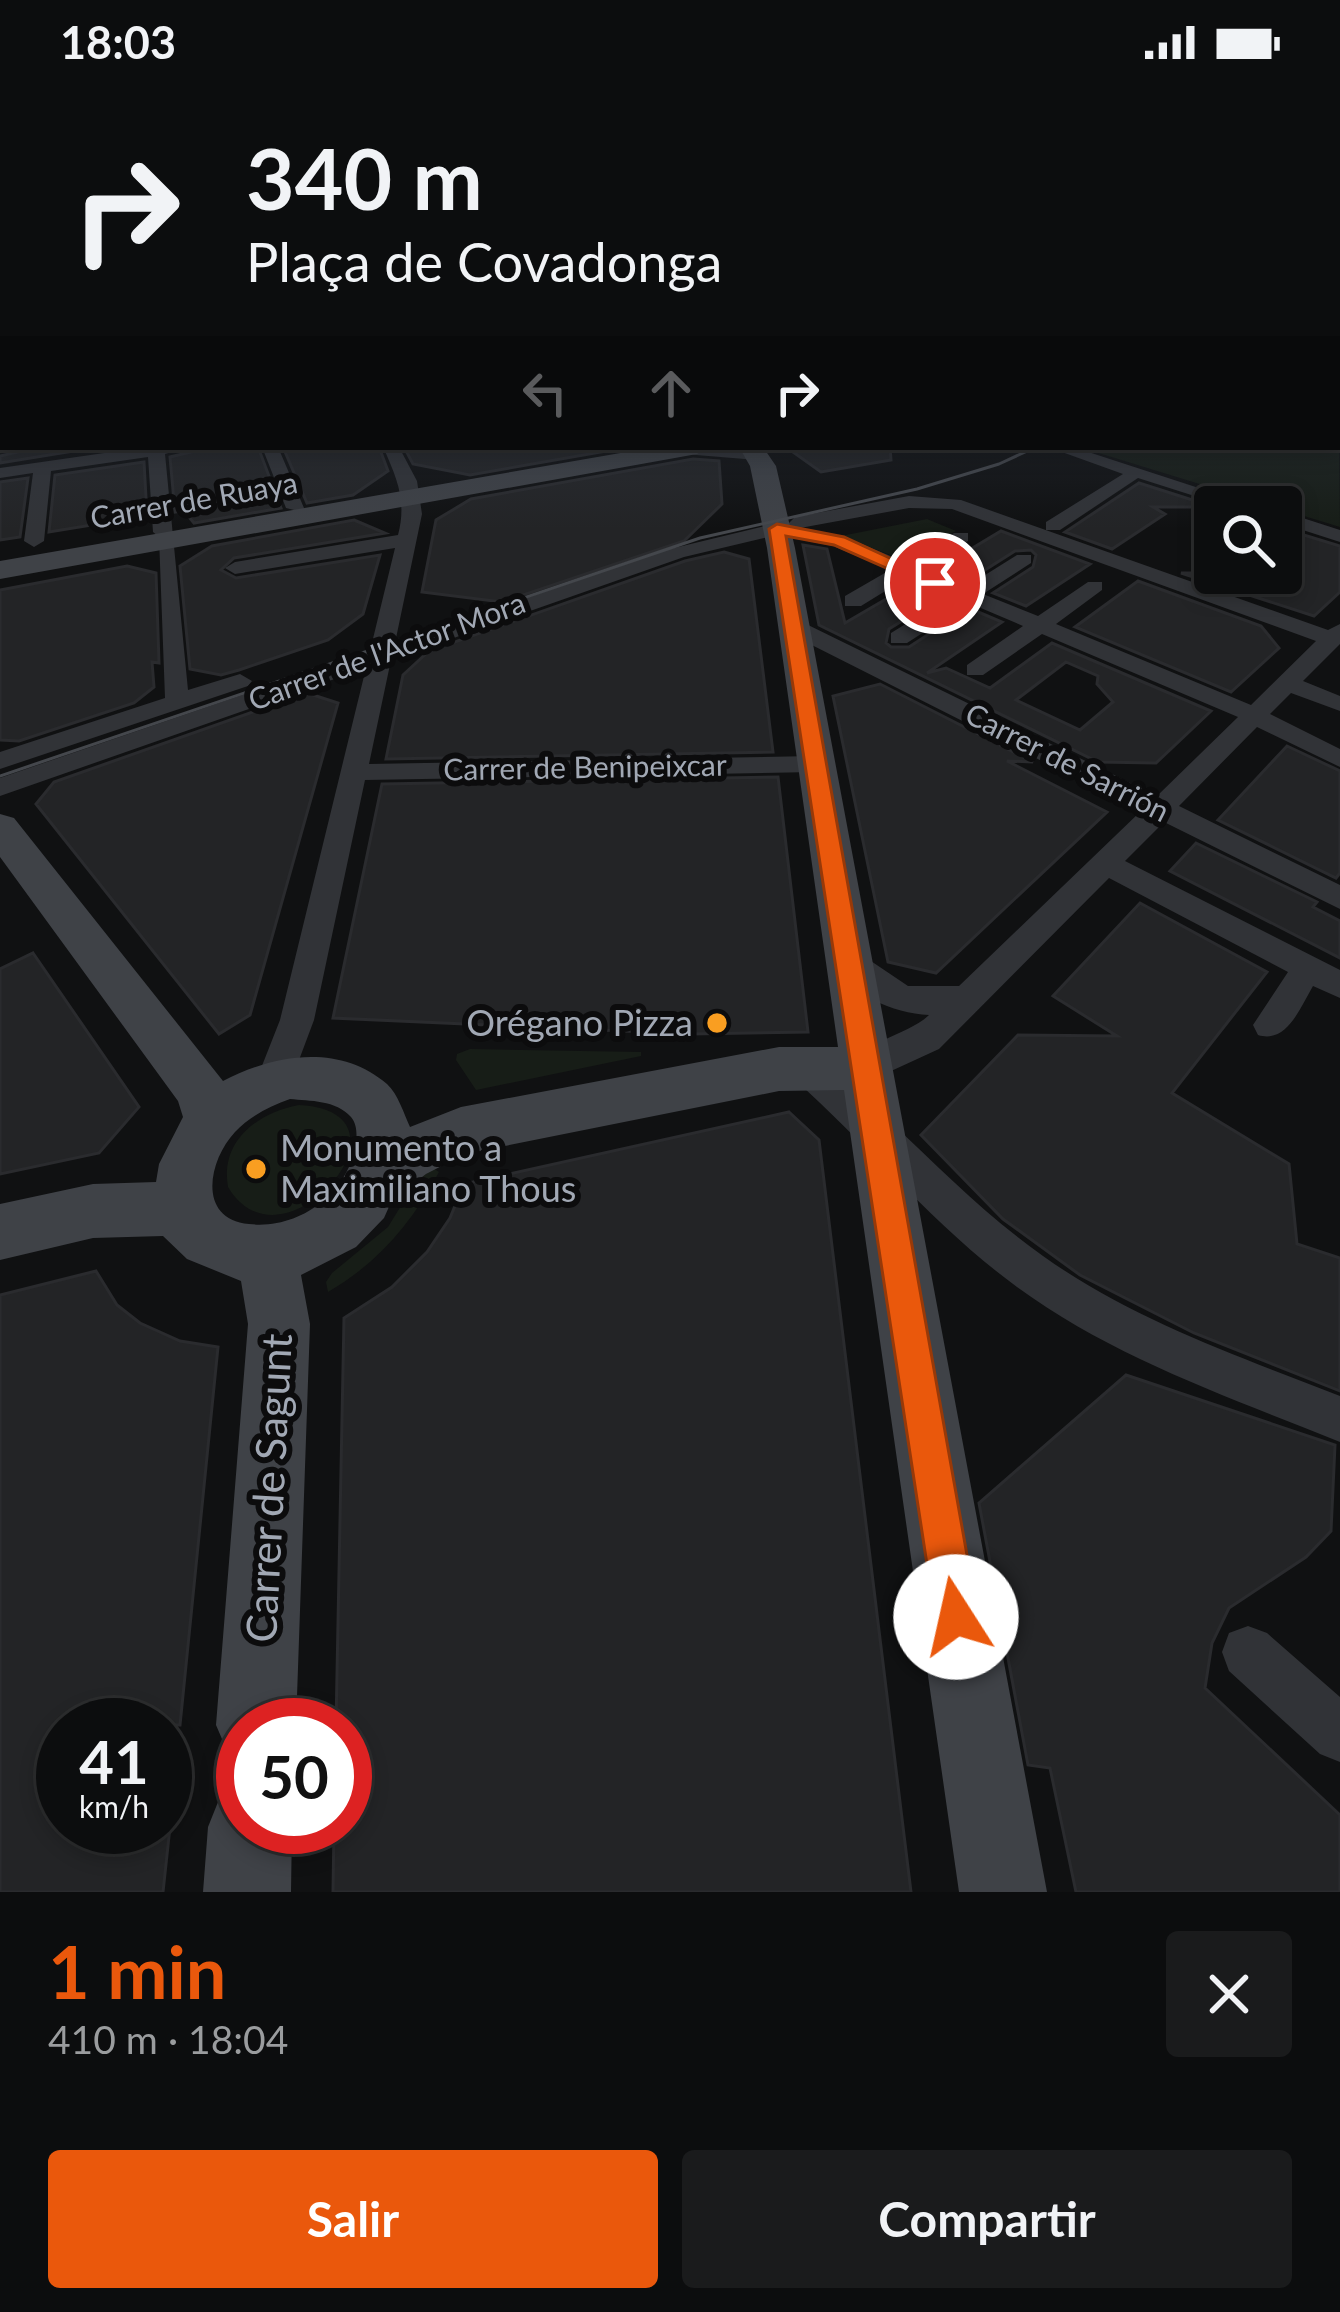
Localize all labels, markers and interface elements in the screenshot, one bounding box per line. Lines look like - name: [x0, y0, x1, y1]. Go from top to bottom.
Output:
- text: 18:03: [60, 15, 176, 69]
- text: 340 m: [246, 127, 483, 228]
- icon: right: [48, 132, 204, 288]
- text: Plaça de Covadonga: [246, 229, 722, 294]
- icon: left: [512, 360, 578, 426]
- icon: ahead: [638, 360, 704, 426]
- icon: right: [764, 360, 830, 426]
- street label: Carrer de Ruaya: [87, 463, 300, 535]
- map controls: [1194, 486, 1302, 594]
- button: search: [1194, 486, 1302, 594]
- pin: [884, 532, 986, 634]
- icon: arrive: [902, 550, 968, 616]
- street label: Carrer de l'Actor Mora: [243, 583, 530, 717]
- street label: Carrer de Sarrión: [960, 694, 1176, 828]
- street label: Carrer de Benipeixcar: [443, 746, 727, 786]
- place label: Orégano Pizza: [466, 1000, 693, 1044]
- marker: Orégano Pizza: [704, 1010, 730, 1036]
- place label: Monumento a Maximiliano Thous: [280, 1125, 576, 1210]
- marker: Monumento a Maximiliano Thous: [243, 1156, 269, 1182]
- street label: Carrer de Sagunt: [235, 1332, 301, 1644]
- position arrow: [893, 1554, 1019, 1680]
- speed limit sign: 50: [216, 1698, 372, 1854]
- text: 41: [79, 1725, 149, 1797]
- text: km/h: [79, 1788, 149, 1824]
- text: 1 min: [48, 1928, 226, 2014]
- button: close: [1166, 1931, 1292, 2057]
- text: 410 m · 18:04: [48, 2016, 288, 2062]
- button: Salir: [48, 2150, 658, 2288]
- button: Compartir: [682, 2150, 1292, 2288]

